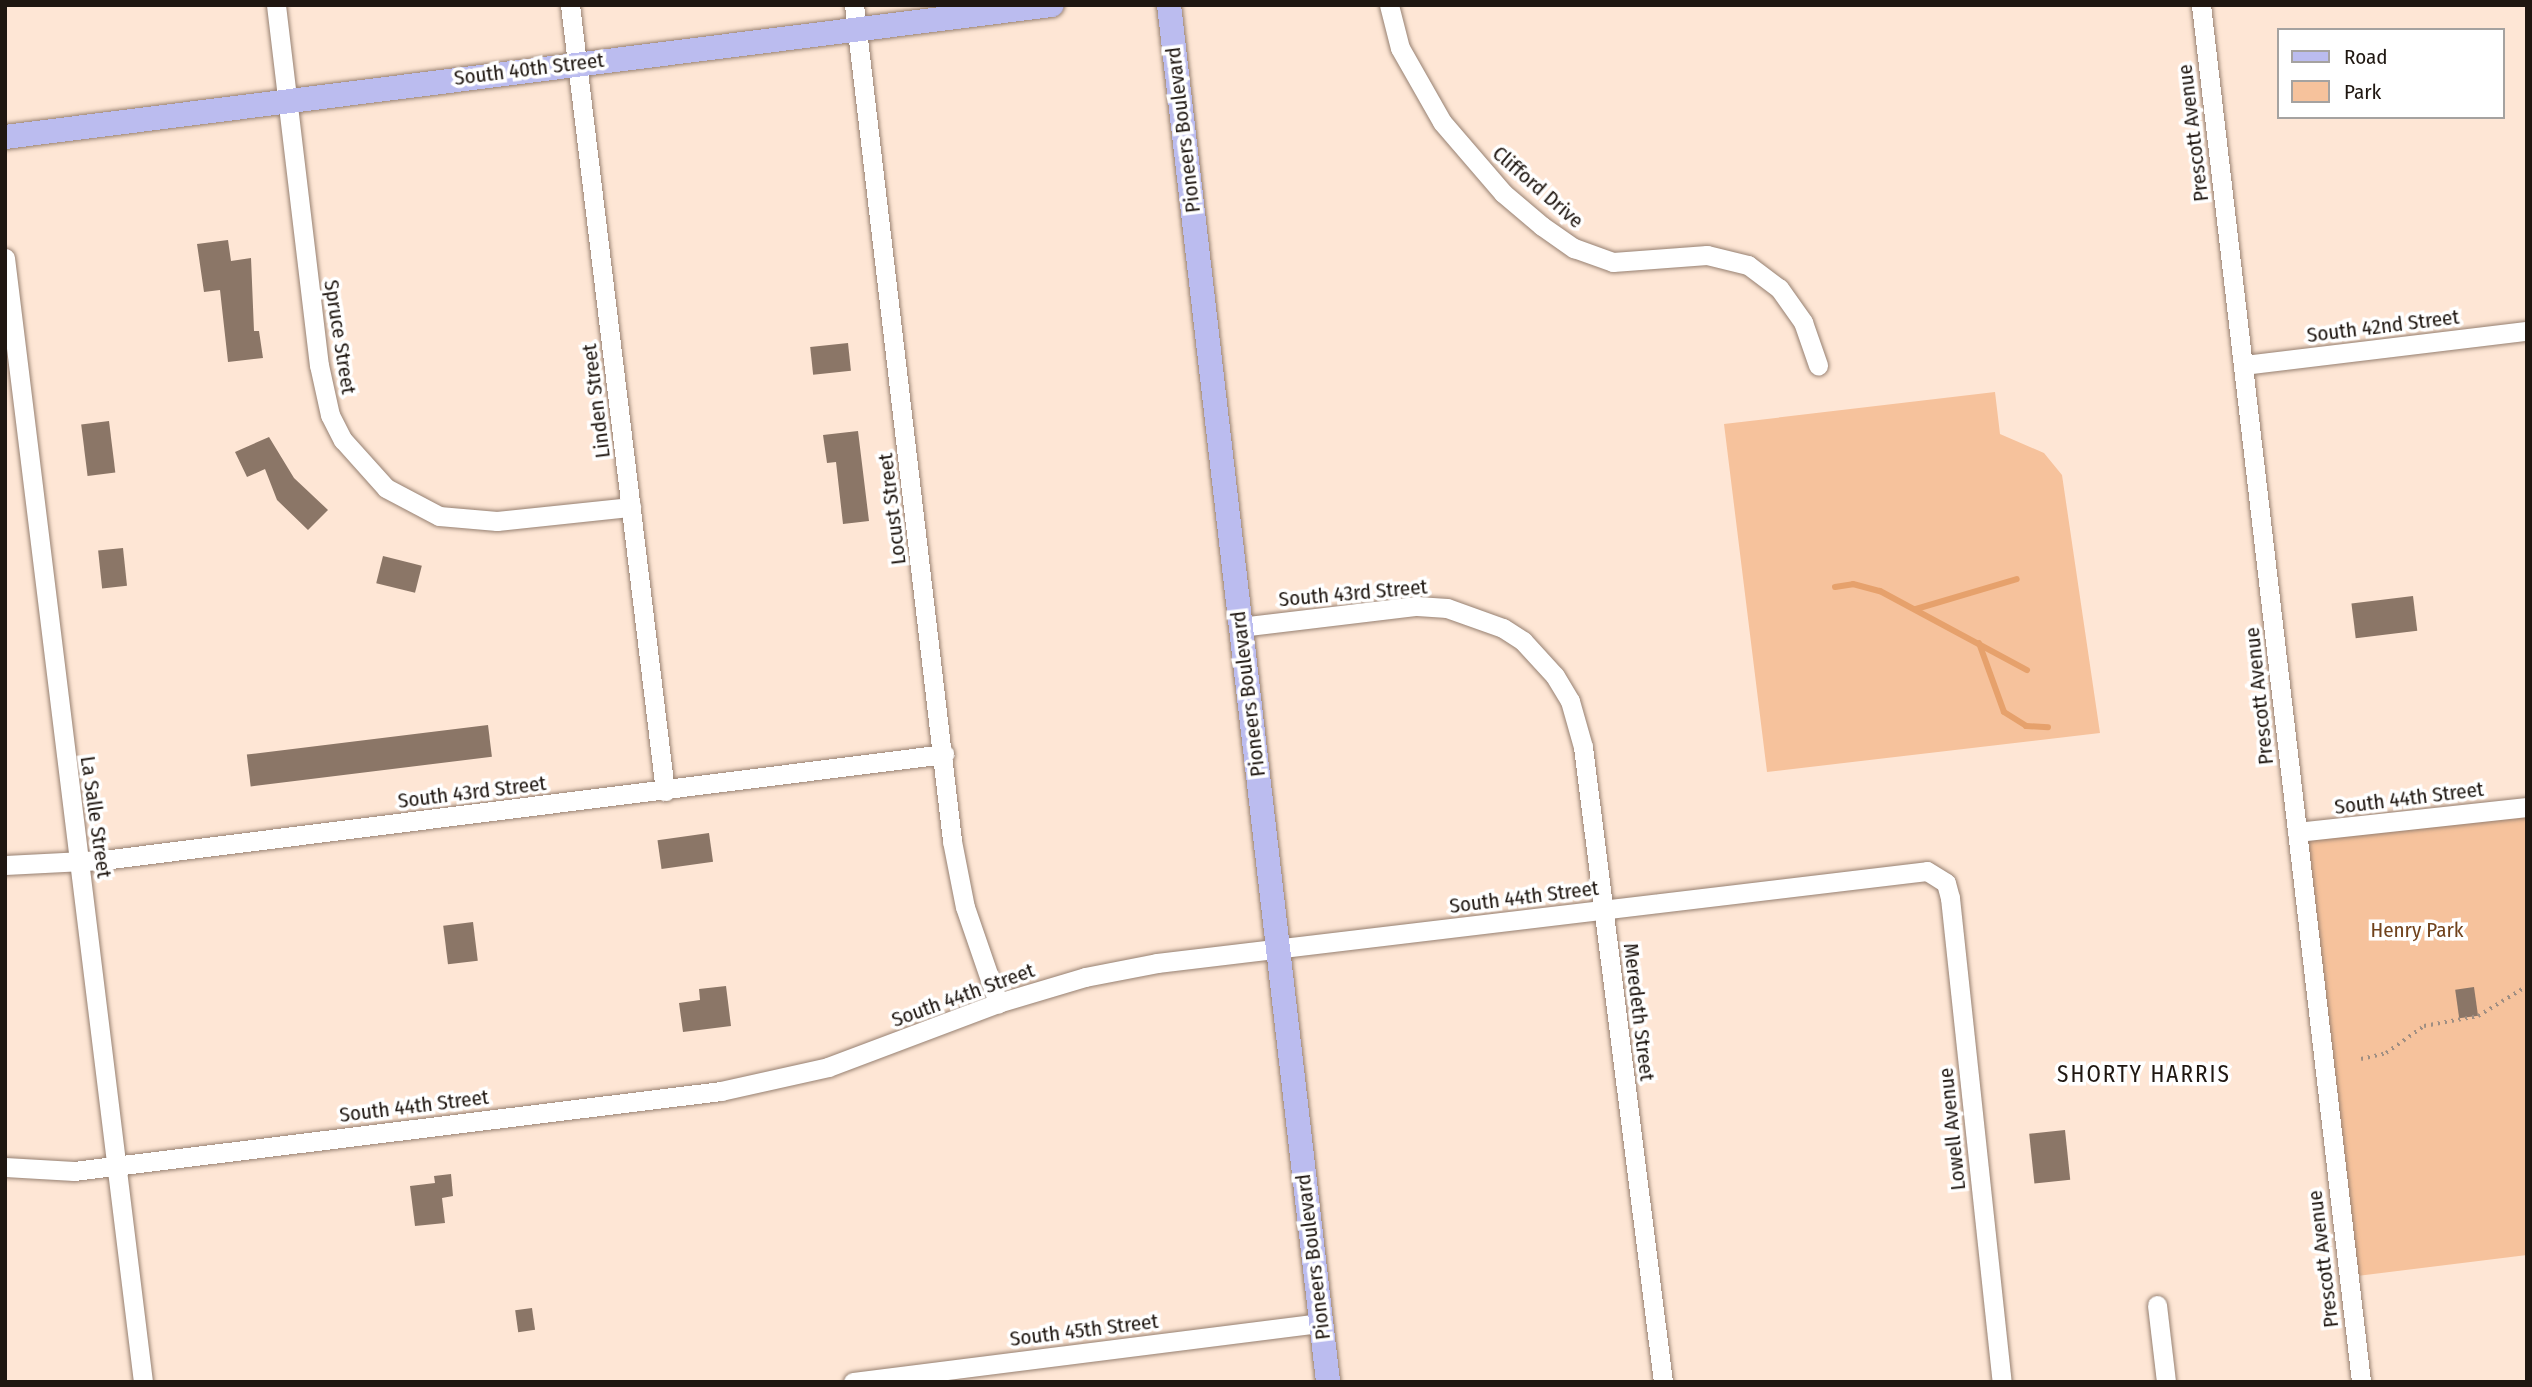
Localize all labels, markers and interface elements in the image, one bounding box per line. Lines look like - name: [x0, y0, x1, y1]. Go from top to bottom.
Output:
- legend: [2276, 28, 2504, 119]
- text: Road: [2344, 44, 2388, 70]
- street label: Pioneers Boulevard: [1160, 46, 1206, 214]
- street label: South 40th Street: [453, 47, 605, 91]
- street label: Prescott Avenue: [2172, 63, 2214, 203]
- text: Park: [2344, 79, 2381, 105]
- street label: Clifford Drive: [1487, 141, 1589, 233]
- street label: Spruce Street: [319, 278, 361, 396]
- street label: South 42nd Street: [2305, 304, 2461, 348]
- street label: Linden Street: [576, 342, 616, 460]
- street label: Locust Street: [873, 452, 911, 566]
- street label: South 43rd Street: [1278, 574, 1428, 612]
- street label: Pioneers Boulevard: [1225, 610, 1271, 778]
- street label: Prescott Avenue: [2239, 626, 2279, 766]
- street label: La Salle Street: [75, 754, 117, 880]
- street label: South 43rd Street: [396, 770, 548, 814]
- street label: South 44th Street: [2333, 776, 2485, 820]
- street label: South 44th Street: [1448, 875, 1600, 919]
- park label: Henry Park: [2370, 917, 2464, 943]
- street label: Meredeth Street: [1618, 942, 1660, 1082]
- street label: South 44th Street: [888, 957, 1038, 1033]
- district label: SHORTY HARRIS: [2059, 1060, 2229, 1088]
- street label: Lowell Avenue: [1933, 1066, 1971, 1192]
- street label: South 44th Street: [338, 1084, 490, 1128]
- street label: Pioneers Boulevard: [1290, 1173, 1336, 1341]
- street label: Prescott Avenue: [2302, 1189, 2344, 1329]
- street label: South 45th Street: [1008, 1308, 1160, 1352]

